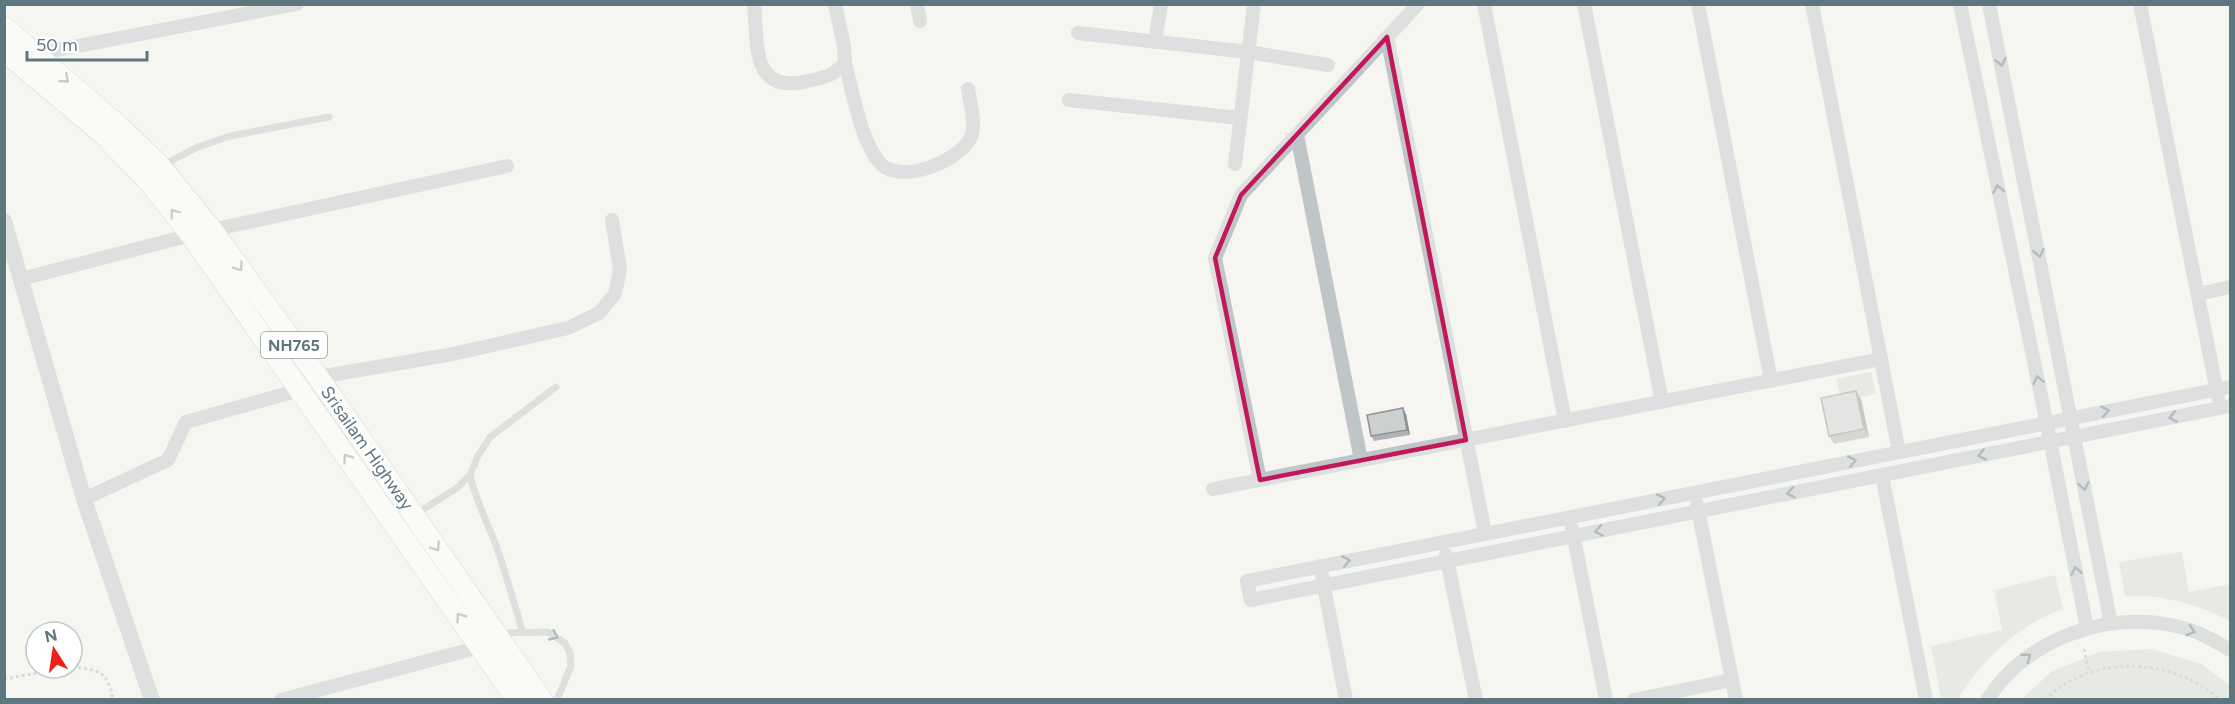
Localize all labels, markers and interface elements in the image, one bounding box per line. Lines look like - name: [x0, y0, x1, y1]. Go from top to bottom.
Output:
- scale bar: [27, 24, 147, 62]
- text: 50 m: [36, 34, 78, 56]
- one-way arrow: [1994, 57, 2007, 67]
- one-way arrow: [58, 72, 69, 83]
- one-way arrow: [1993, 184, 2006, 194]
- one-way arrow: [170, 209, 181, 220]
- one-way arrow: [2032, 248, 2045, 258]
- one-way arrow: [232, 261, 243, 272]
- road number: NH765: [261, 332, 327, 358]
- one-way arrow: [2032, 375, 2045, 385]
- street label: Srisailam Highway: [316, 382, 418, 515]
- one-way arrow: [2100, 405, 2110, 418]
- one-way arrow: [2168, 410, 2178, 423]
- one-way arrow: [1977, 448, 1987, 461]
- one-way arrow: [343, 453, 354, 464]
- one-way arrow: [1847, 455, 1857, 468]
- one-way arrow: [2077, 480, 2090, 490]
- one-way arrow: [1786, 486, 1796, 499]
- one-way arrow: [1655, 493, 1665, 506]
- one-way arrow: [1595, 524, 1605, 537]
- one-way arrow: [429, 540, 440, 551]
- one-way arrow: [1340, 555, 1350, 568]
- one-way arrow: [2070, 566, 2083, 576]
- one-way arrow: [456, 613, 467, 624]
- north arrow: [24, 620, 84, 680]
- one-way arrow: [2185, 624, 2196, 636]
- text: N: [43, 625, 59, 646]
- one-way arrow: [547, 629, 558, 641]
- one-way arrow: [2021, 654, 2032, 665]

